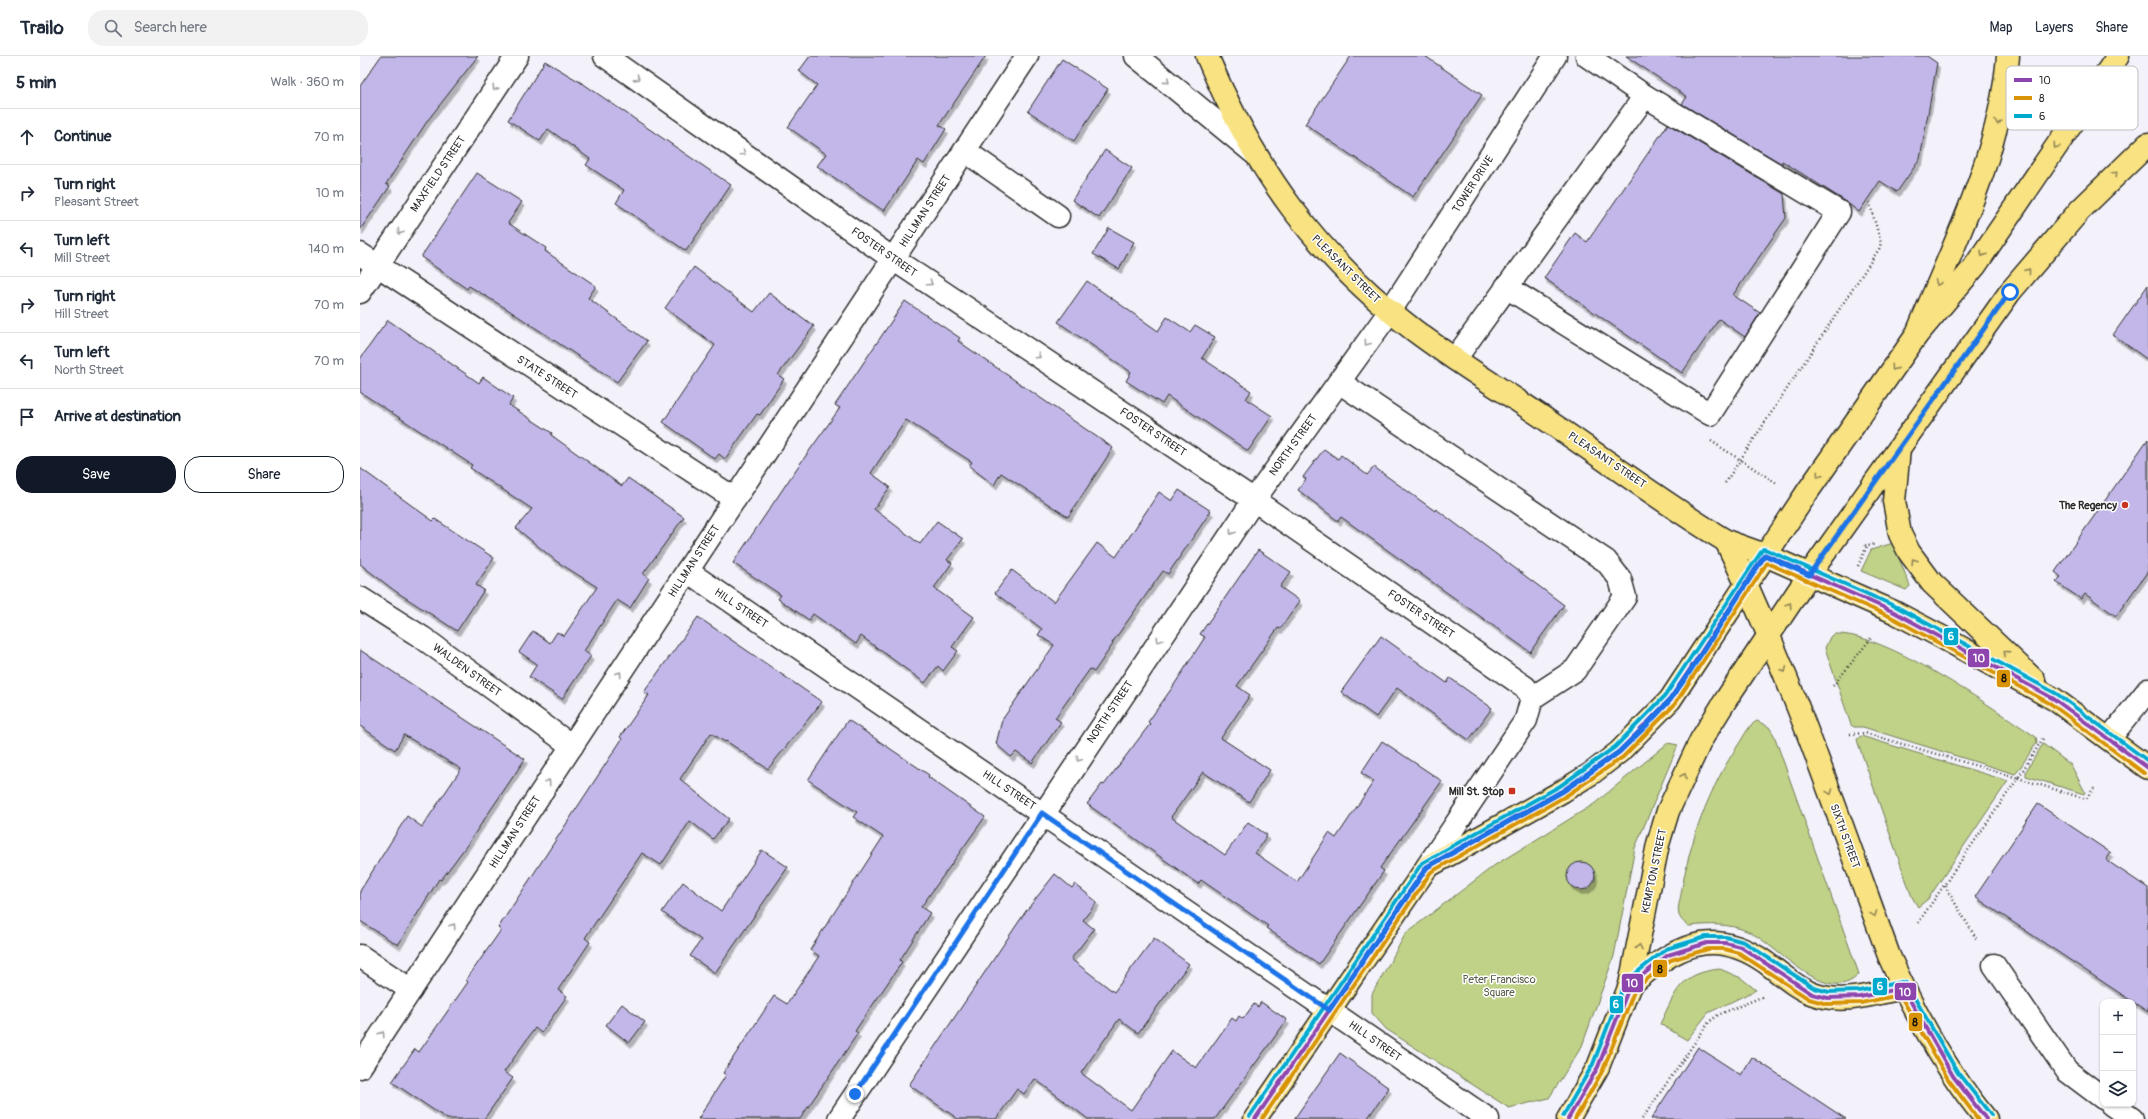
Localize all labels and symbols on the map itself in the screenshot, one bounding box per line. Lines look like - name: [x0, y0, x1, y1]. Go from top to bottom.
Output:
- legend: [2006, 66, 2138, 130]
- one-way arrow: [632, 73, 639, 80]
- text: 10: [2039, 74, 2051, 87]
- one-way arrow: [1162, 76, 1169, 83]
- one-way arrow: [493, 84, 500, 91]
- text: 8: [2039, 92, 2045, 105]
- text: 6: [2039, 110, 2045, 123]
- one-way arrow: [1995, 119, 2003, 125]
- street label: MAXFIELD STREET: [408, 134, 468, 214]
- one-way arrow: [2054, 142, 2061, 149]
- one-way arrow: [739, 148, 746, 156]
- street label: TOWER DRIVE: [1450, 153, 1496, 215]
- one-way arrow: [2110, 171, 2118, 179]
- street label: HILLMAN STREET: [897, 172, 953, 250]
- street label: FOSTER STREET: [849, 225, 919, 279]
- one-way arrow: [397, 228, 405, 235]
- street label: PLEASANT STREET: [1309, 232, 1383, 306]
- one-way arrow: [1981, 249, 1988, 256]
- one-way arrow: [2023, 268, 2030, 275]
- one-way arrow: [926, 279, 933, 286]
- one-way arrow: [1934, 279, 1942, 286]
- route start: [2001, 283, 2019, 301]
- one-way arrow: [1365, 339, 1372, 346]
- one-way arrow: [1034, 351, 1041, 359]
- street label: STATE STREET: [514, 353, 580, 401]
- one-way arrow: [1891, 364, 1899, 371]
- street label: FOSTER STREET: [1117, 405, 1189, 459]
- street label: NORTH STREET: [1266, 412, 1320, 478]
- street label: PLEASANT STREET: [1566, 429, 1648, 491]
- one-way arrow: [1817, 470, 1824, 477]
- place label: The Regency: [2058, 499, 2117, 512]
- marker: The Regency: [2120, 500, 2130, 510]
- street label: HILLMAN STREET: [666, 522, 722, 600]
- one-way arrow: [1229, 528, 1237, 535]
- one-way arrow: [1912, 558, 1919, 565]
- street label: HILL STREET: [712, 585, 770, 631]
- street label: FOSTER STREET: [1385, 587, 1457, 641]
- one-way arrow: [1784, 602, 1791, 609]
- line badge: 6: [1943, 627, 1959, 646]
- text: 6: [1948, 630, 1955, 643]
- one-way arrow: [1157, 635, 1164, 642]
- street label: WALDEN STREET: [430, 641, 504, 699]
- line badge: 10: [1967, 648, 1990, 668]
- one-way arrow: [2003, 650, 2011, 658]
- text: 10: [1973, 652, 1985, 665]
- one-way arrow: [1779, 667, 1787, 674]
- line badge: 8: [1996, 669, 2011, 688]
- one-way arrow: [615, 671, 622, 678]
- text: 8: [2001, 672, 2007, 685]
- street label: NORTH STREET: [1084, 678, 1136, 746]
- one-way arrow: [1076, 755, 1084, 762]
- street label: HILL STREET: [980, 767, 1038, 813]
- one-way arrow: [1679, 772, 1687, 780]
- one-way arrow: [543, 779, 551, 786]
- place label: Mill St. Stop: [1449, 785, 1504, 798]
- marker: Mill St. Stop: [1507, 786, 1517, 796]
- one-way arrow: [1825, 788, 1833, 795]
- street label: HILLMAN STREET: [487, 793, 543, 871]
- street label: SIXTH STREET: [1827, 802, 1863, 870]
- street label: KEMPTON STREET: [1639, 828, 1669, 914]
- one-way arrow: [1869, 910, 1877, 917]
- one-way arrow: [448, 923, 456, 930]
- one-way arrow: [1634, 944, 1642, 950]
- line badge: 8: [1652, 959, 1668, 978]
- text: 8: [1657, 963, 1663, 976]
- park label: Peter Francisco Square: [1462, 973, 1536, 999]
- line badge: 10: [1621, 973, 1644, 993]
- text: 10: [1626, 977, 1638, 990]
- line badge: 6: [1872, 977, 1888, 996]
- text: 6: [1877, 980, 1884, 993]
- line badge: 10: [1894, 982, 1917, 1001]
- text: 10: [1899, 986, 1911, 999]
- line badge: 6: [1609, 995, 1624, 1014]
- text: 6: [1613, 998, 1620, 1011]
- line badge: 8: [1908, 1012, 1923, 1032]
- text: 8: [1912, 1016, 1918, 1029]
- street label: HILL STREET: [1346, 1018, 1404, 1064]
- one-way arrow: [377, 1031, 384, 1038]
- route end: [846, 1085, 864, 1103]

